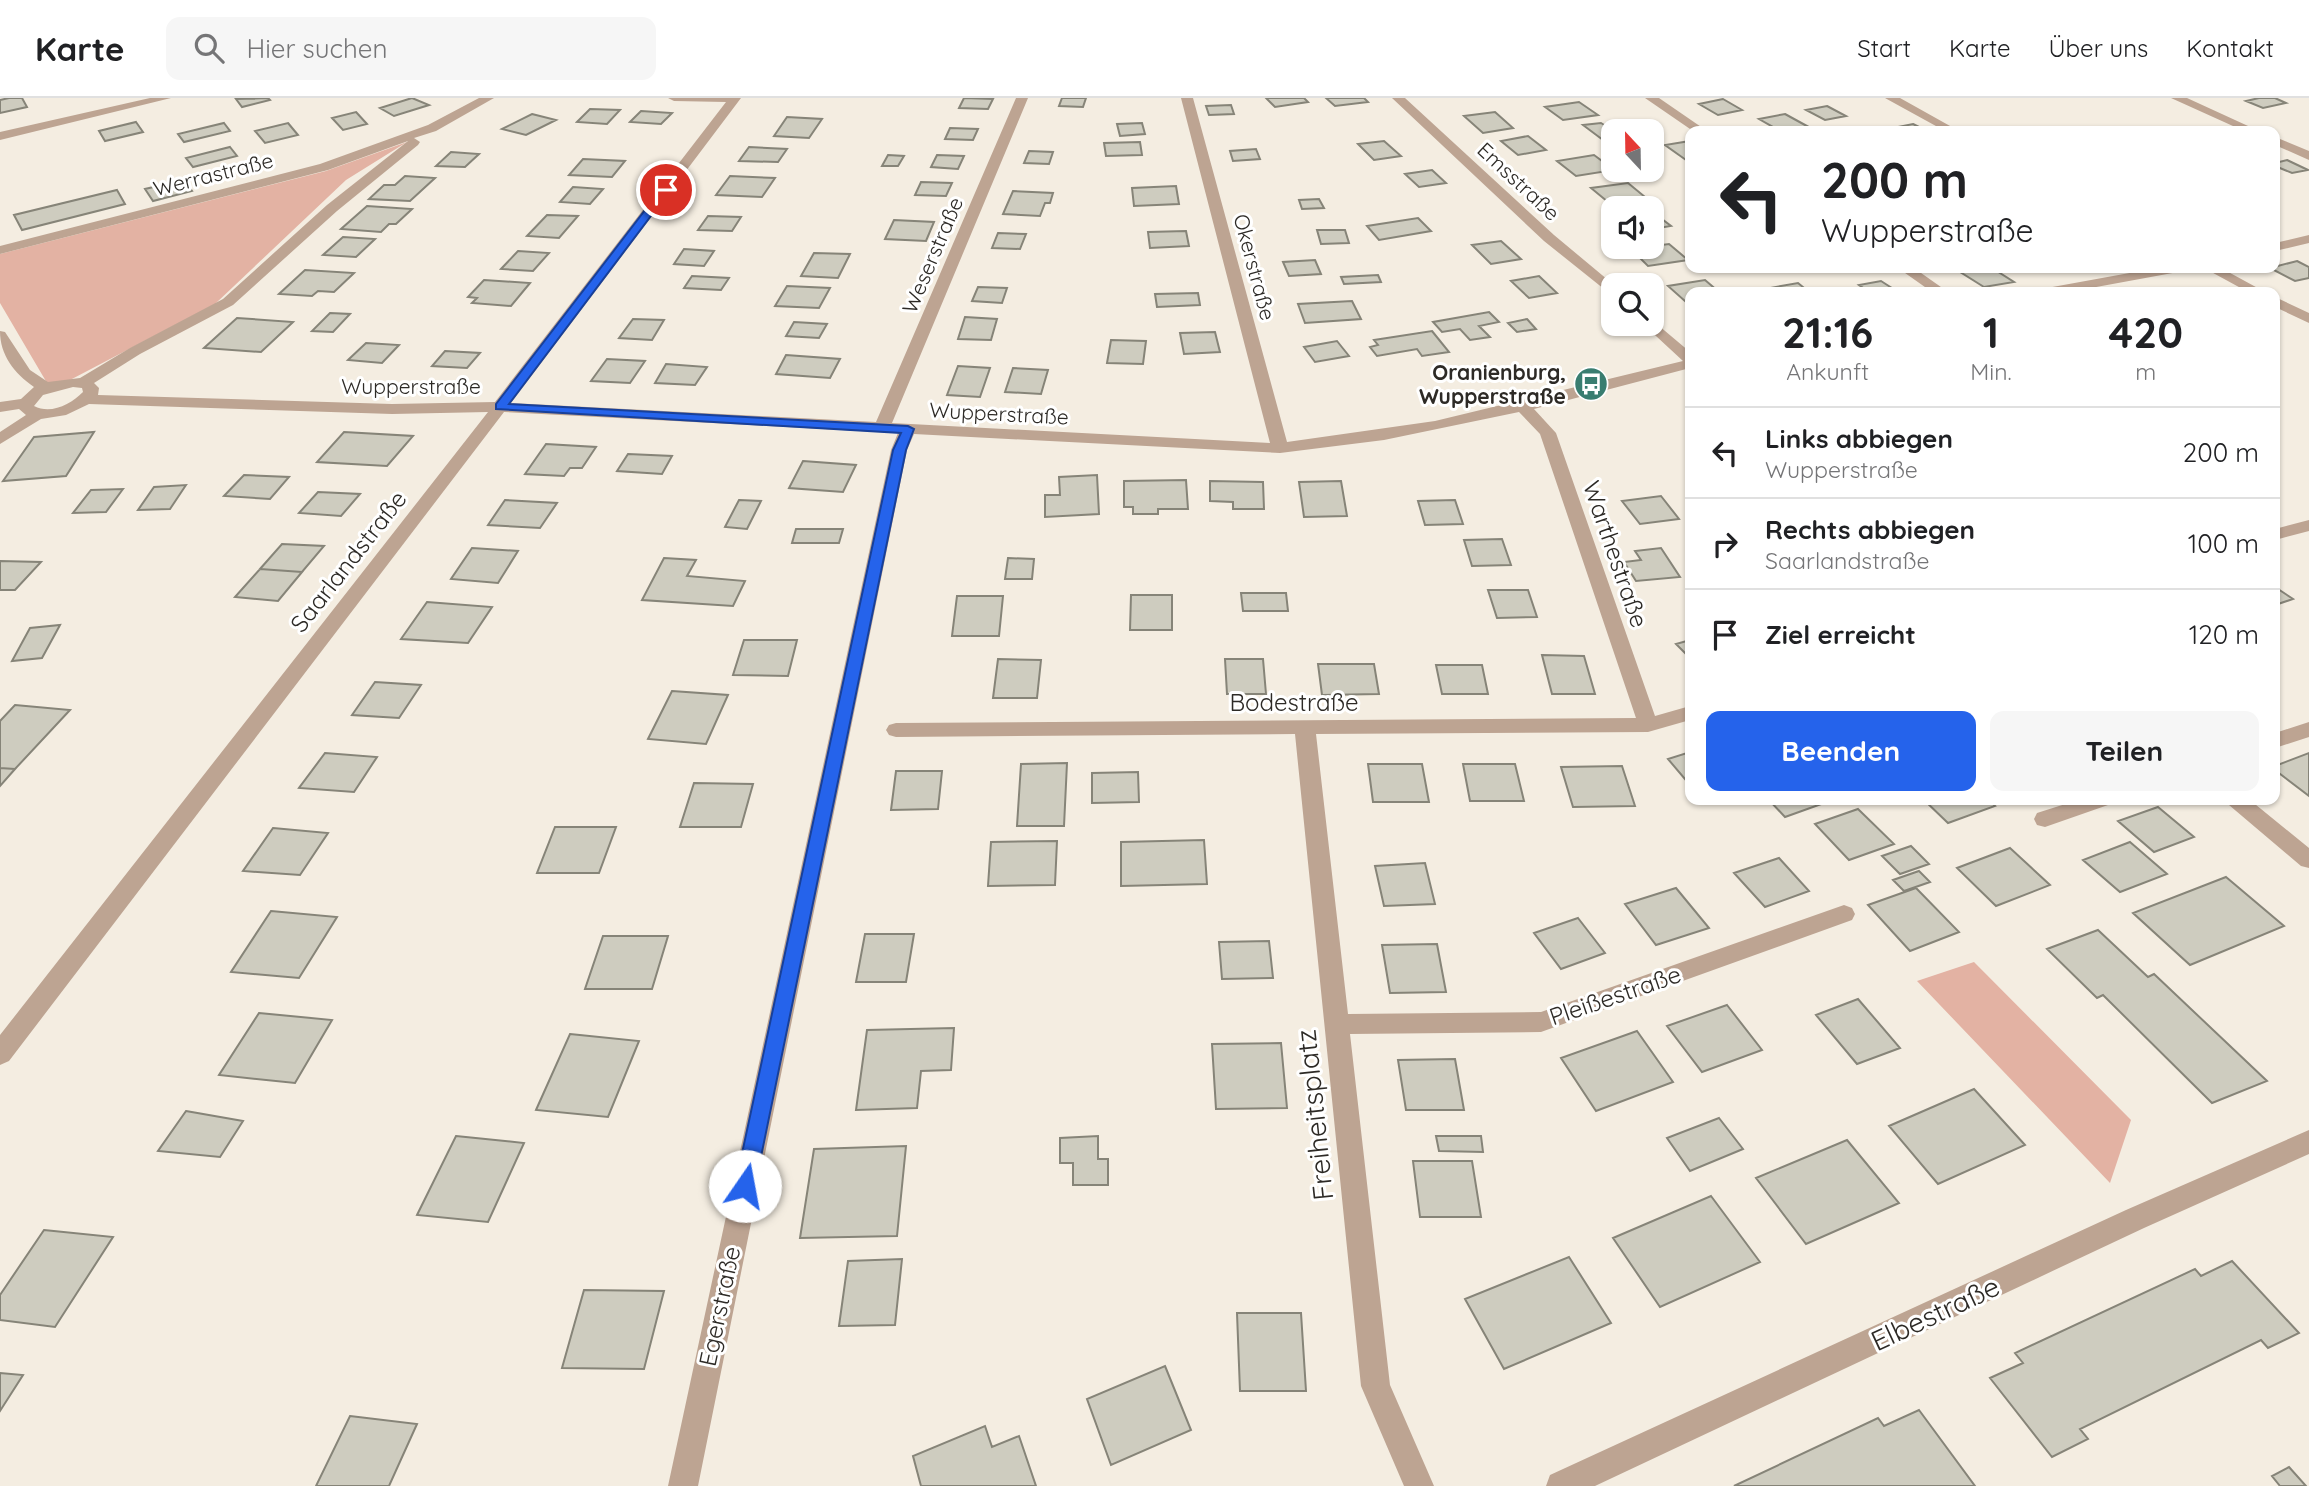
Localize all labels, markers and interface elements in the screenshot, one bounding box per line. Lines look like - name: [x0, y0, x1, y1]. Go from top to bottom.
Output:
- search box: [166, 17, 656, 80]
- text: Karte: [35, 28, 124, 69]
- icon: search: [190, 29, 228, 67]
- text: Hier suchen: [246, 32, 388, 65]
- text: Start: [1857, 33, 1911, 63]
- text: Karte: [1949, 33, 2010, 63]
- text: Über uns: [2048, 33, 2148, 63]
- text: Kontakt: [2186, 33, 2274, 63]
- north arrow: [1601, 119, 1664, 182]
- map controls: [1601, 119, 1664, 336]
- street label: Emsstraße: [1472, 136, 1566, 226]
- street label: Werrastraße: [150, 147, 276, 201]
- text: 200 m: [1821, 149, 1968, 210]
- icon: left: [1706, 154, 1797, 245]
- pin: [636, 160, 696, 220]
- icon: arrive: [647, 171, 685, 209]
- street label: Weserstraße: [896, 193, 968, 317]
- button: sound: [1601, 196, 1664, 259]
- text: Wupperstraße: [1821, 210, 2034, 250]
- street label: Okerstraße: [1228, 211, 1282, 323]
- button: search: [1601, 273, 1664, 336]
- text: 21:16: [1782, 306, 1873, 359]
- text: 1: [1983, 306, 1999, 359]
- text: 420: [2109, 306, 2183, 359]
- text: Ankunft: [1786, 357, 1869, 386]
- text: Min.: [1970, 357, 2012, 386]
- text: m: [2135, 357, 2156, 386]
- place label: Oranienburg, Wupperstraße: [1419, 359, 1566, 409]
- bus stop icon: Oranienburg, Wupperstraße: [1572, 365, 1610, 403]
- street label: Wupperstraße: [341, 373, 481, 399]
- street label: Wupperstraße: [929, 396, 1069, 430]
- text: Links abbiegen: [1765, 422, 1953, 455]
- icon: left: [1706, 434, 1744, 472]
- text: 200 m: [2183, 436, 2259, 469]
- text: Wupperstraße: [1765, 455, 1918, 484]
- street label: Warthestraße: [1577, 477, 1655, 631]
- street label: Saarlandstraße: [283, 484, 413, 638]
- text: Rechts abbiegen: [1765, 513, 1975, 546]
- icon: right: [1706, 525, 1744, 563]
- text: 100 m: [2188, 527, 2259, 560]
- text: Saarlandstraße: [1765, 546, 1929, 575]
- icon: arrive: [1706, 616, 1744, 654]
- text: Ziel erreicht: [1765, 618, 1916, 651]
- text: 120 m: [2189, 618, 2259, 651]
- street label: Bodestraße: [1229, 687, 1359, 717]
- button: Beenden: [1706, 711, 1976, 791]
- button: Teilen: [1990, 711, 2259, 791]
- street label: Pleißestraße: [1545, 958, 1685, 1032]
- street label: Freiheitsplatz: [1288, 1028, 1340, 1202]
- position arrow: [708, 1149, 782, 1223]
- street label: Egerstraße: [692, 1243, 746, 1369]
- street label: Elbestraße: [1865, 1268, 2005, 1358]

